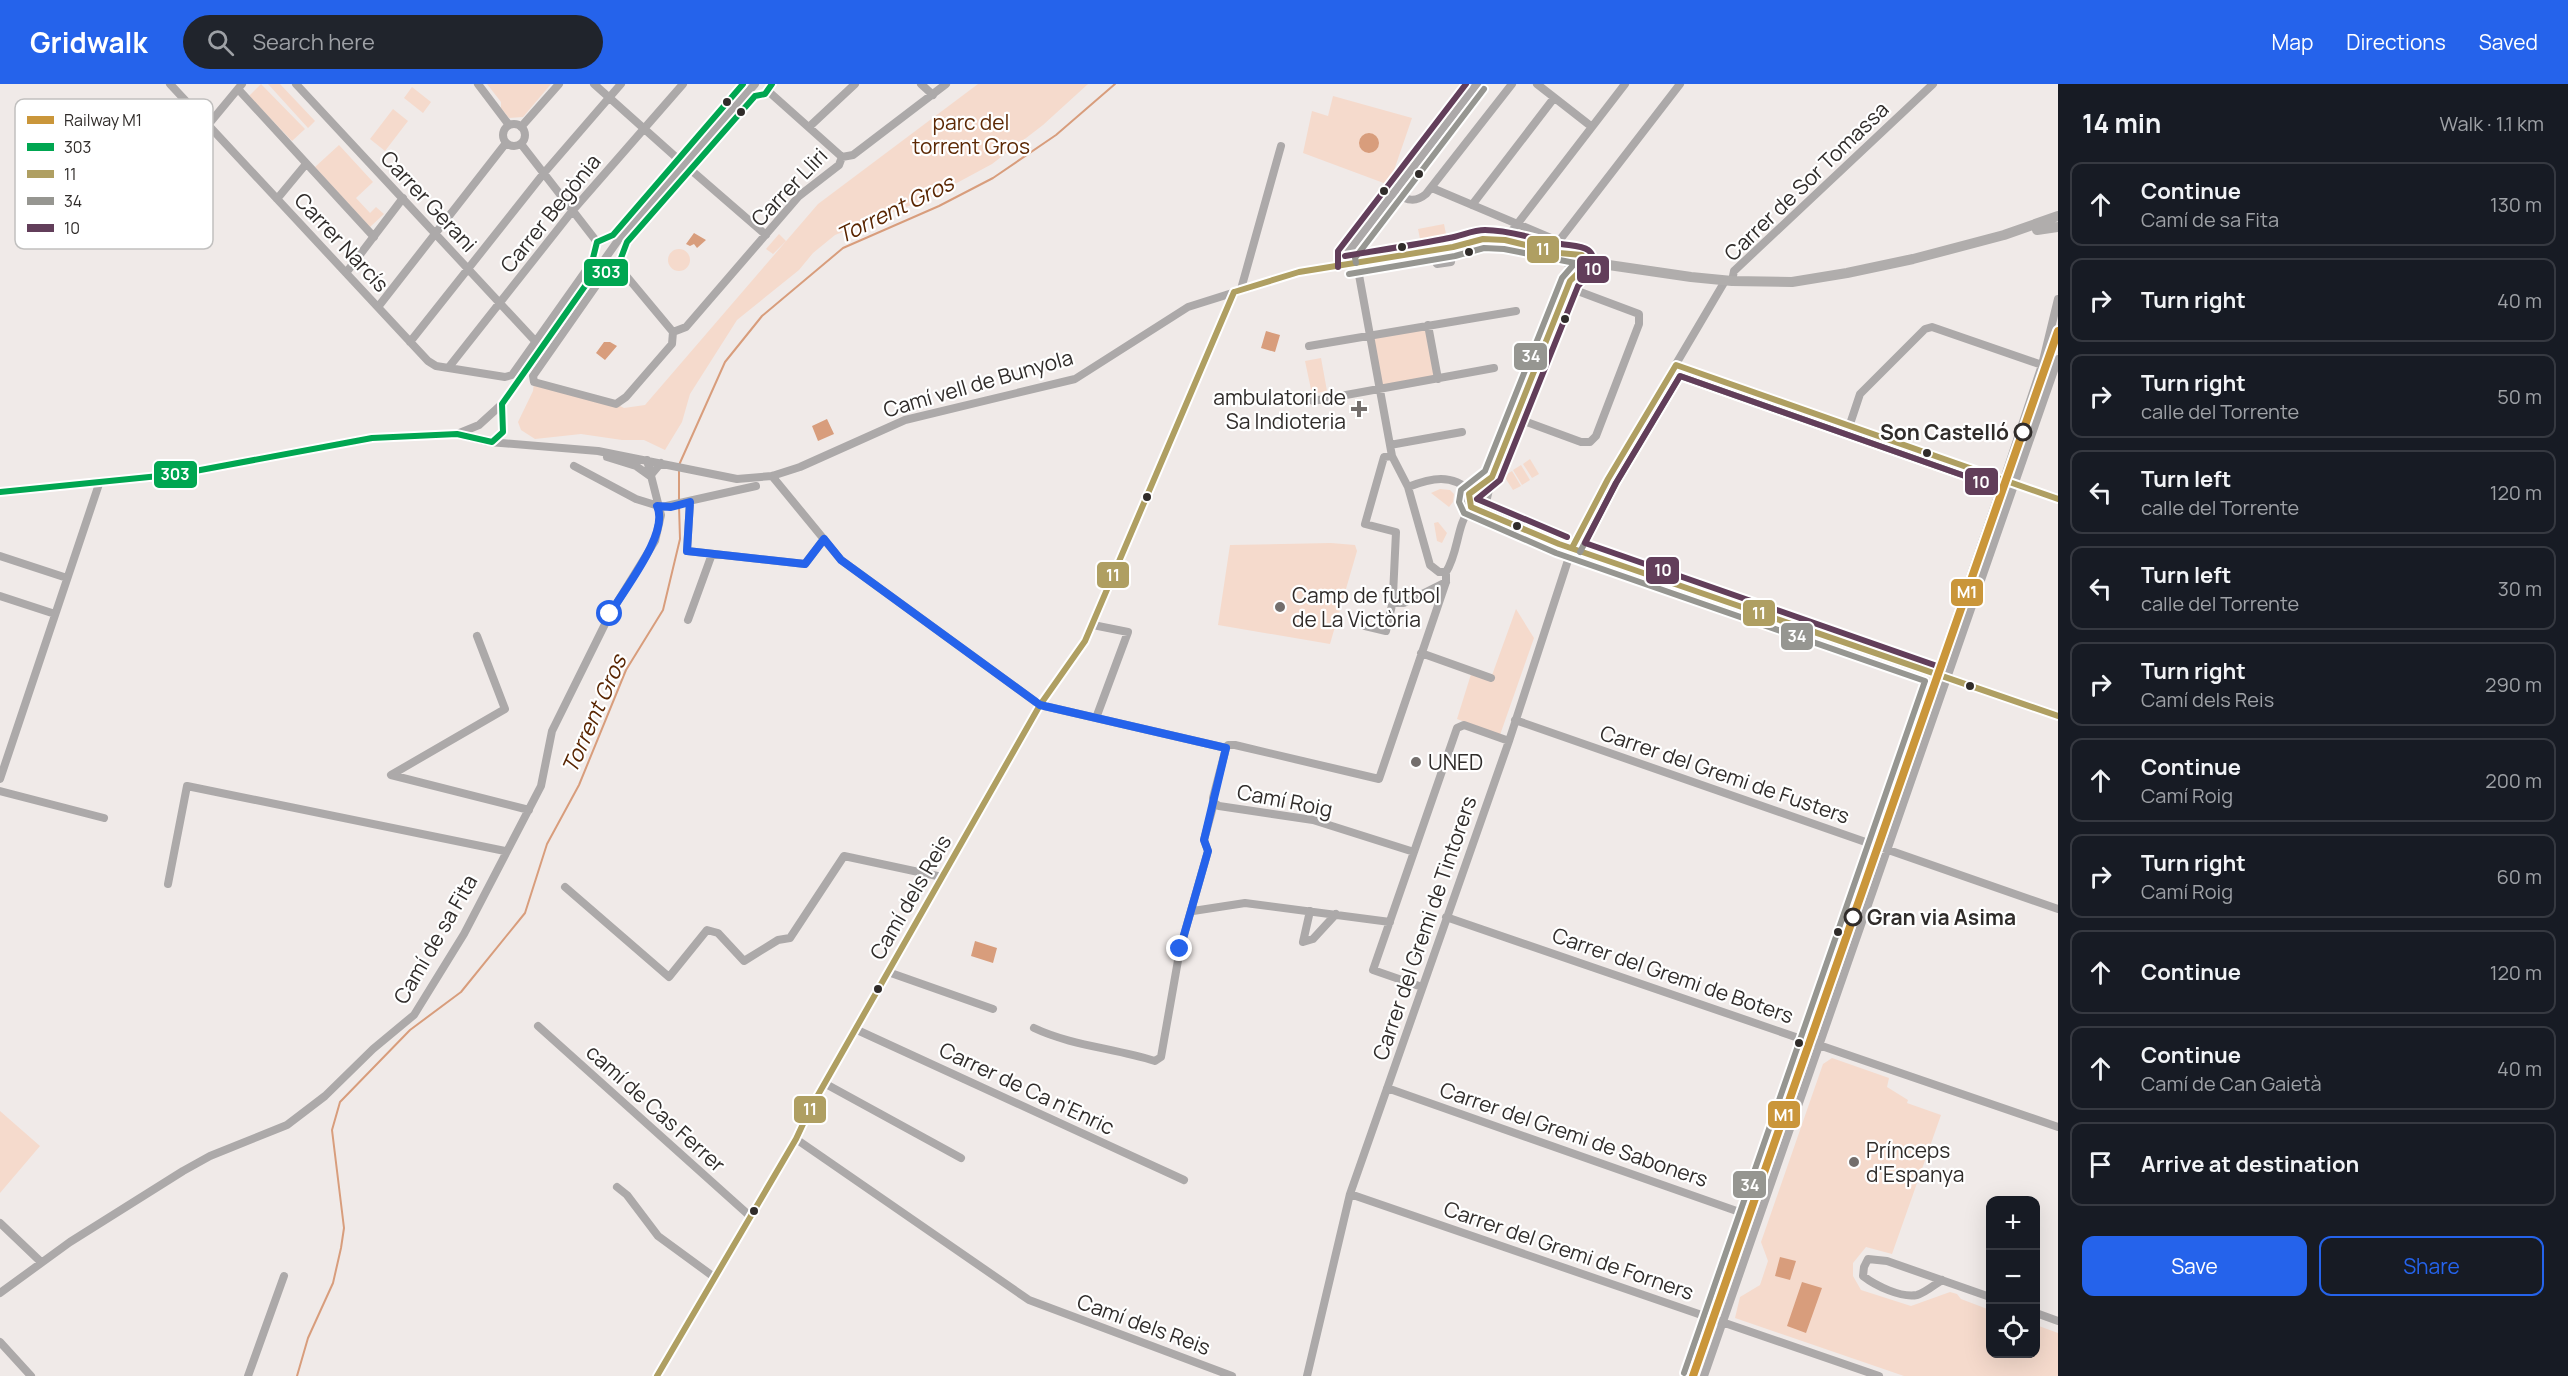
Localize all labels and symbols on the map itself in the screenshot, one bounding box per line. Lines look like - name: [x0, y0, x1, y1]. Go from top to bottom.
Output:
- street label: Carrer de Sor Tomassa: [1718, 95, 1894, 267]
- unlabelled marker: [721, 96, 733, 108]
- legend: [15, 99, 213, 249]
- unlabelled marker: [735, 106, 747, 118]
- park label: parc del torrent Gros: [912, 108, 1030, 160]
- text: Railway M1: [64, 109, 142, 131]
- text: 303: [64, 136, 91, 158]
- street label: Carrer Lliri: [745, 142, 833, 232]
- street label: Carrer Gerani: [375, 144, 483, 258]
- street label: Carrer Begònia: [494, 148, 606, 278]
- text: 11: [64, 163, 76, 185]
- water label: Torrent Gros: [832, 167, 960, 250]
- unlabelled marker: [1413, 168, 1425, 180]
- unlabelled marker: [1378, 185, 1390, 197]
- street label: Carrer Narcís: [289, 186, 395, 298]
- text: 34: [64, 190, 82, 212]
- text: 10: [64, 217, 80, 239]
- line badge: 11: [1526, 235, 1560, 264]
- text: 11: [1536, 238, 1550, 260]
- unlabelled marker: [1396, 241, 1408, 253]
- unlabelled marker: [1463, 246, 1475, 258]
- line badge: 10: [1576, 255, 1610, 284]
- line badge: 303: [583, 258, 629, 287]
- text: 10: [1584, 258, 1602, 280]
- text: 303: [591, 261, 621, 283]
- unlabelled marker: [1559, 313, 1571, 325]
- line badge: 34: [1513, 342, 1548, 371]
- street label: Camí vell de Bunyola: [880, 343, 1076, 423]
- text: 34: [1521, 345, 1541, 367]
- place label: ambulatori de Sa Indioteria: [1213, 383, 1346, 435]
- marker: ambulatori de Sa Indioteria: [1350, 400, 1368, 418]
- place label: Son Castelló: [1880, 418, 2009, 446]
- marker: Son Castelló: [2014, 423, 2032, 441]
- unlabelled marker: [1921, 447, 1933, 459]
- line badge: 303: [153, 460, 198, 489]
- text: 303: [160, 463, 190, 485]
- line badge: 10: [1964, 467, 1999, 496]
- text: 10: [1972, 471, 1990, 493]
- unlabelled marker: [1141, 491, 1153, 503]
- unlabelled marker: [1511, 520, 1523, 532]
- line badge: 10: [1645, 556, 1680, 585]
- text: 10: [1654, 559, 1672, 581]
- line badge: 11: [1096, 561, 1130, 589]
- text: 11: [1106, 564, 1120, 586]
- line badge: M1: [1950, 578, 1984, 607]
- place label: Camp de futbol de La Victòria: [1292, 581, 1440, 633]
- text: M1: [1957, 581, 1977, 603]
- line badge: 11: [1742, 599, 1776, 627]
- route start: [596, 600, 622, 626]
- marker: Camp de futbol de La Victòria: [1273, 600, 1287, 614]
- text: 11: [1752, 602, 1766, 624]
- line badge: 34: [1780, 622, 1814, 651]
- text: 34: [1787, 625, 1807, 647]
- water label: Torrent Gros: [555, 649, 634, 778]
- unlabelled marker: [1964, 680, 1976, 692]
- street label: Carrer del Gremi de Fusters: [1597, 718, 1853, 830]
- place label: UNED: [1428, 748, 1483, 776]
- marker: UNED: [1409, 755, 1423, 769]
- street label: Camí Roig: [1235, 777, 1335, 823]
- street label: Carrer del Gremi de Tintorers: [1366, 792, 1482, 1064]
- street label: Camí dels Reis: [863, 829, 957, 965]
- street label: Camí de sa Fita: [387, 869, 483, 1009]
- place label: Gran via Asima: [1867, 903, 2016, 931]
- marker: Gran via Asima: [1844, 908, 1862, 926]
- street label: Carrer del Gremi de Boters: [1549, 921, 1797, 1029]
- unlabelled marker: [1832, 926, 1844, 938]
- route end: [1166, 935, 1192, 961]
- unlabelled marker: [872, 983, 884, 995]
- street label: Carrer de Ca n'Enric: [935, 1035, 1119, 1141]
- unlabelled marker: [1793, 1037, 1805, 1049]
- street label: camí de Cas Ferrer: [580, 1038, 732, 1178]
- street label: Carrer del Gremi de Saboners: [1436, 1075, 1712, 1193]
- line badge: 11: [793, 1095, 827, 1124]
- text: 11: [803, 1098, 817, 1120]
- line badge: M1: [1767, 1100, 1801, 1129]
- text: M1: [1774, 1104, 1794, 1126]
- place label: Prínceps d'Espanya: [1866, 1136, 1964, 1188]
- marker: Prínceps d'Espanya: [1847, 1155, 1861, 1169]
- line badge: 34: [1732, 1170, 1767, 1199]
- text: 34: [1740, 1174, 1760, 1196]
- street label: Carrer del Gremi de Forners: [1440, 1194, 1698, 1306]
- unlabelled marker: [748, 1205, 760, 1217]
- street label: Camí dels Reis: [1073, 1287, 1215, 1361]

